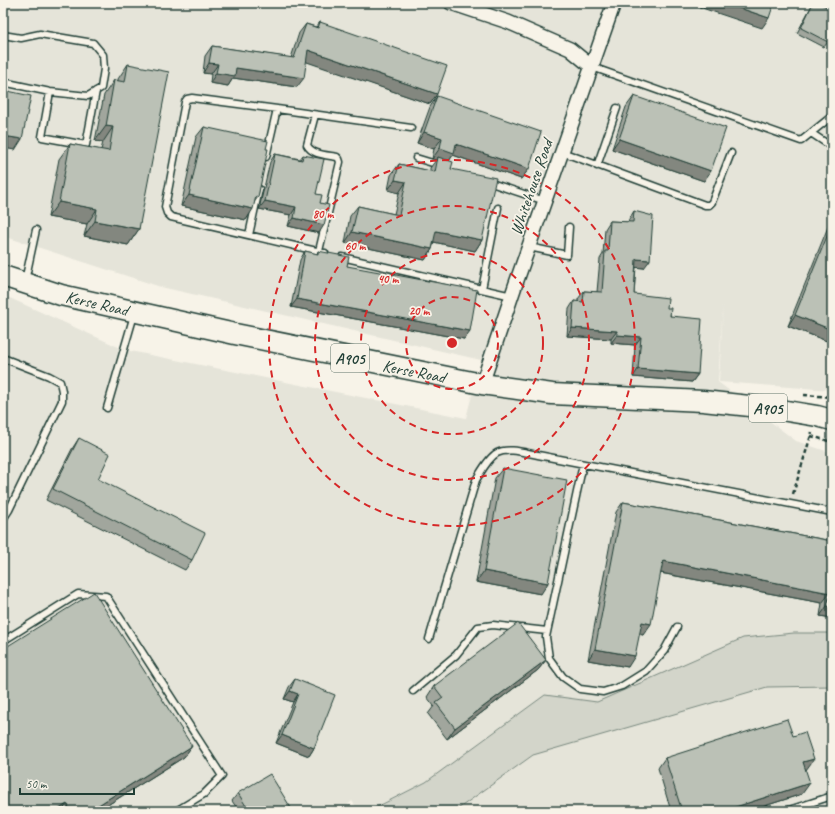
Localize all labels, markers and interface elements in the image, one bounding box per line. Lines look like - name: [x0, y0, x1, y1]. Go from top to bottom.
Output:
- street label: Whitehouse Road: [505, 134, 559, 238]
- text: 80 m: [313, 206, 334, 222]
- text: 60 m: [345, 238, 367, 254]
- text: 40 m: [378, 271, 399, 287]
- street label: Kerse Road: [64, 286, 132, 321]
- text: 20 m: [409, 303, 430, 319]
- centre of rings: [445, 336, 459, 350]
- road number: A905: [331, 344, 369, 372]
- street label: Kerse Road: [381, 355, 449, 388]
- road number: A905: [749, 394, 787, 422]
- scale bar: [20, 770, 134, 796]
- text: 50 m: [26, 776, 48, 792]

